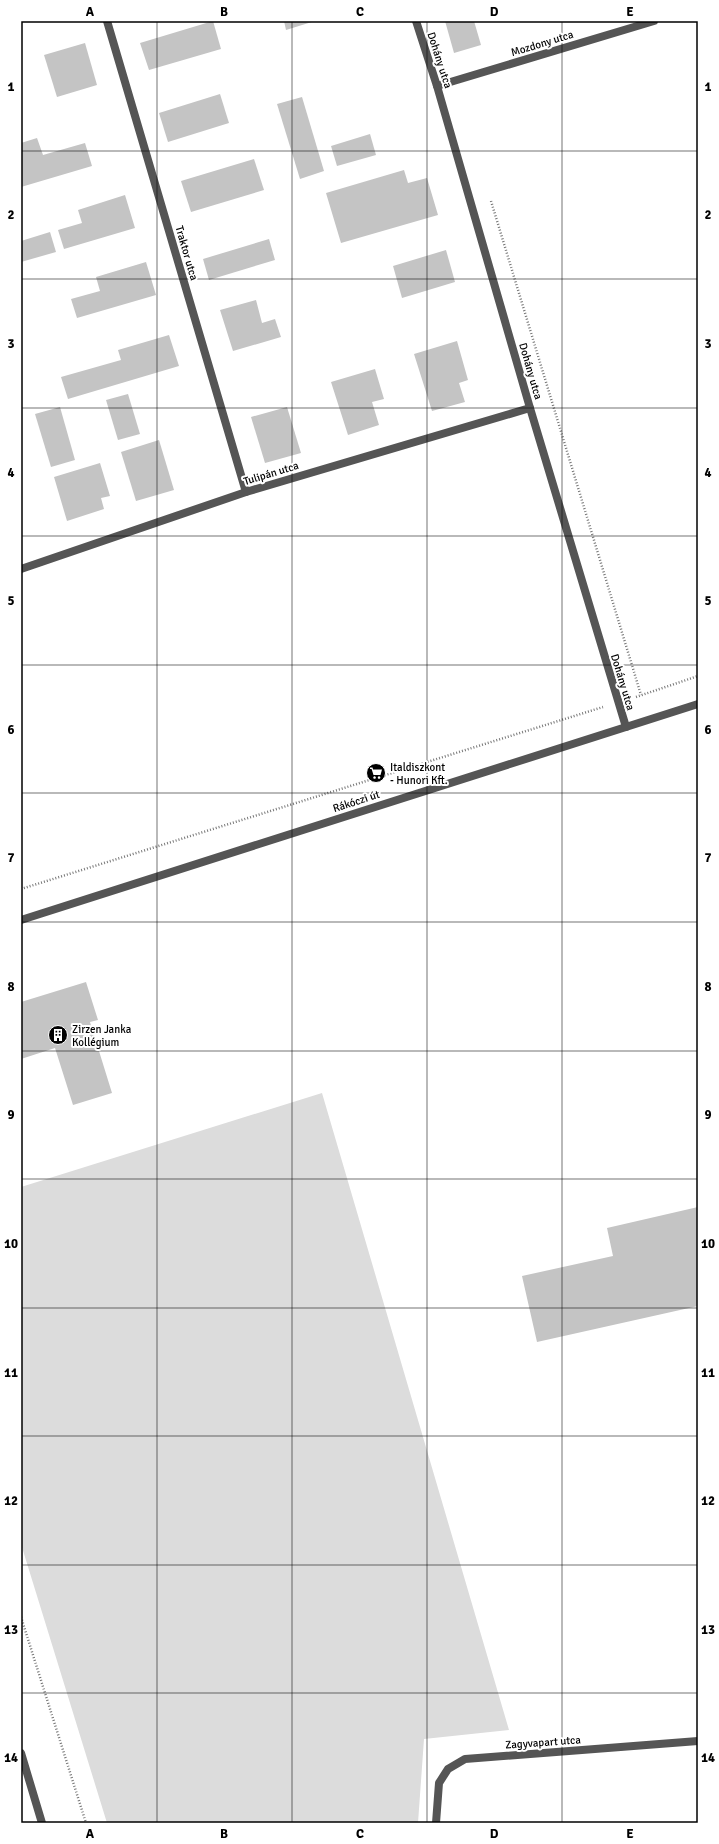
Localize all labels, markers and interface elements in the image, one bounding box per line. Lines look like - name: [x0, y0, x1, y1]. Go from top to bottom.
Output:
- text: A: [86, 4, 95, 20]
- text: B: [220, 4, 228, 20]
- text: C: [356, 4, 364, 20]
- text: D: [490, 4, 499, 20]
- text: E: [626, 4, 634, 20]
- street label: Mozdony utca: [509, 28, 575, 59]
- street label: Dohány utca: [424, 30, 455, 90]
- text: 1: [7, 79, 15, 95]
- text: 1: [704, 79, 712, 95]
- text: 2: [7, 207, 15, 223]
- text: 2: [704, 207, 712, 223]
- street label: Traktor utca: [172, 224, 201, 282]
- text: 3: [7, 336, 15, 352]
- text: 3: [704, 336, 712, 352]
- street label: Dohány utca: [516, 341, 545, 401]
- street label: Tulipán utca: [242, 459, 301, 488]
- text: 4: [7, 465, 15, 481]
- text: 4: [704, 465, 712, 481]
- text: 5: [7, 593, 15, 609]
- text: 5: [704, 593, 712, 609]
- street label: Dohány utca: [608, 652, 637, 712]
- text: 6: [7, 722, 15, 738]
- text: 6: [704, 722, 712, 738]
- place label: Italdiszkont - Hunori Kft.: [390, 761, 448, 787]
- supermarket icon: Italdiszkont - Hunori Kft.: [365, 762, 387, 784]
- street label: Rákóczi út: [331, 788, 381, 815]
- text: 7: [7, 850, 15, 866]
- text: 7: [704, 850, 712, 866]
- text: 8: [7, 979, 15, 995]
- text: 8: [704, 979, 712, 995]
- place label: Zirzen Janka Kollégium: [72, 1023, 132, 1049]
- building icon: Zirzen Janka Kollégium: [47, 1024, 69, 1046]
- text: 9: [7, 1107, 15, 1123]
- text: 9: [704, 1107, 712, 1123]
- text: 10: [4, 1236, 18, 1252]
- text: 10: [701, 1236, 715, 1252]
- text: 11: [4, 1365, 18, 1381]
- text: 11: [701, 1365, 715, 1381]
- text: 12: [4, 1493, 18, 1509]
- text: 12: [701, 1493, 715, 1509]
- text: 13: [4, 1622, 18, 1638]
- text: 13: [701, 1622, 715, 1638]
- street label: Zagyvapart utca: [505, 1733, 582, 1752]
- text: 14: [4, 1750, 18, 1766]
- text: 14: [701, 1750, 715, 1766]
- text: A: [86, 1826, 95, 1842]
- text: B: [220, 1826, 228, 1842]
- text: C: [356, 1826, 364, 1842]
- text: D: [490, 1826, 499, 1842]
- text: E: [626, 1826, 634, 1842]

